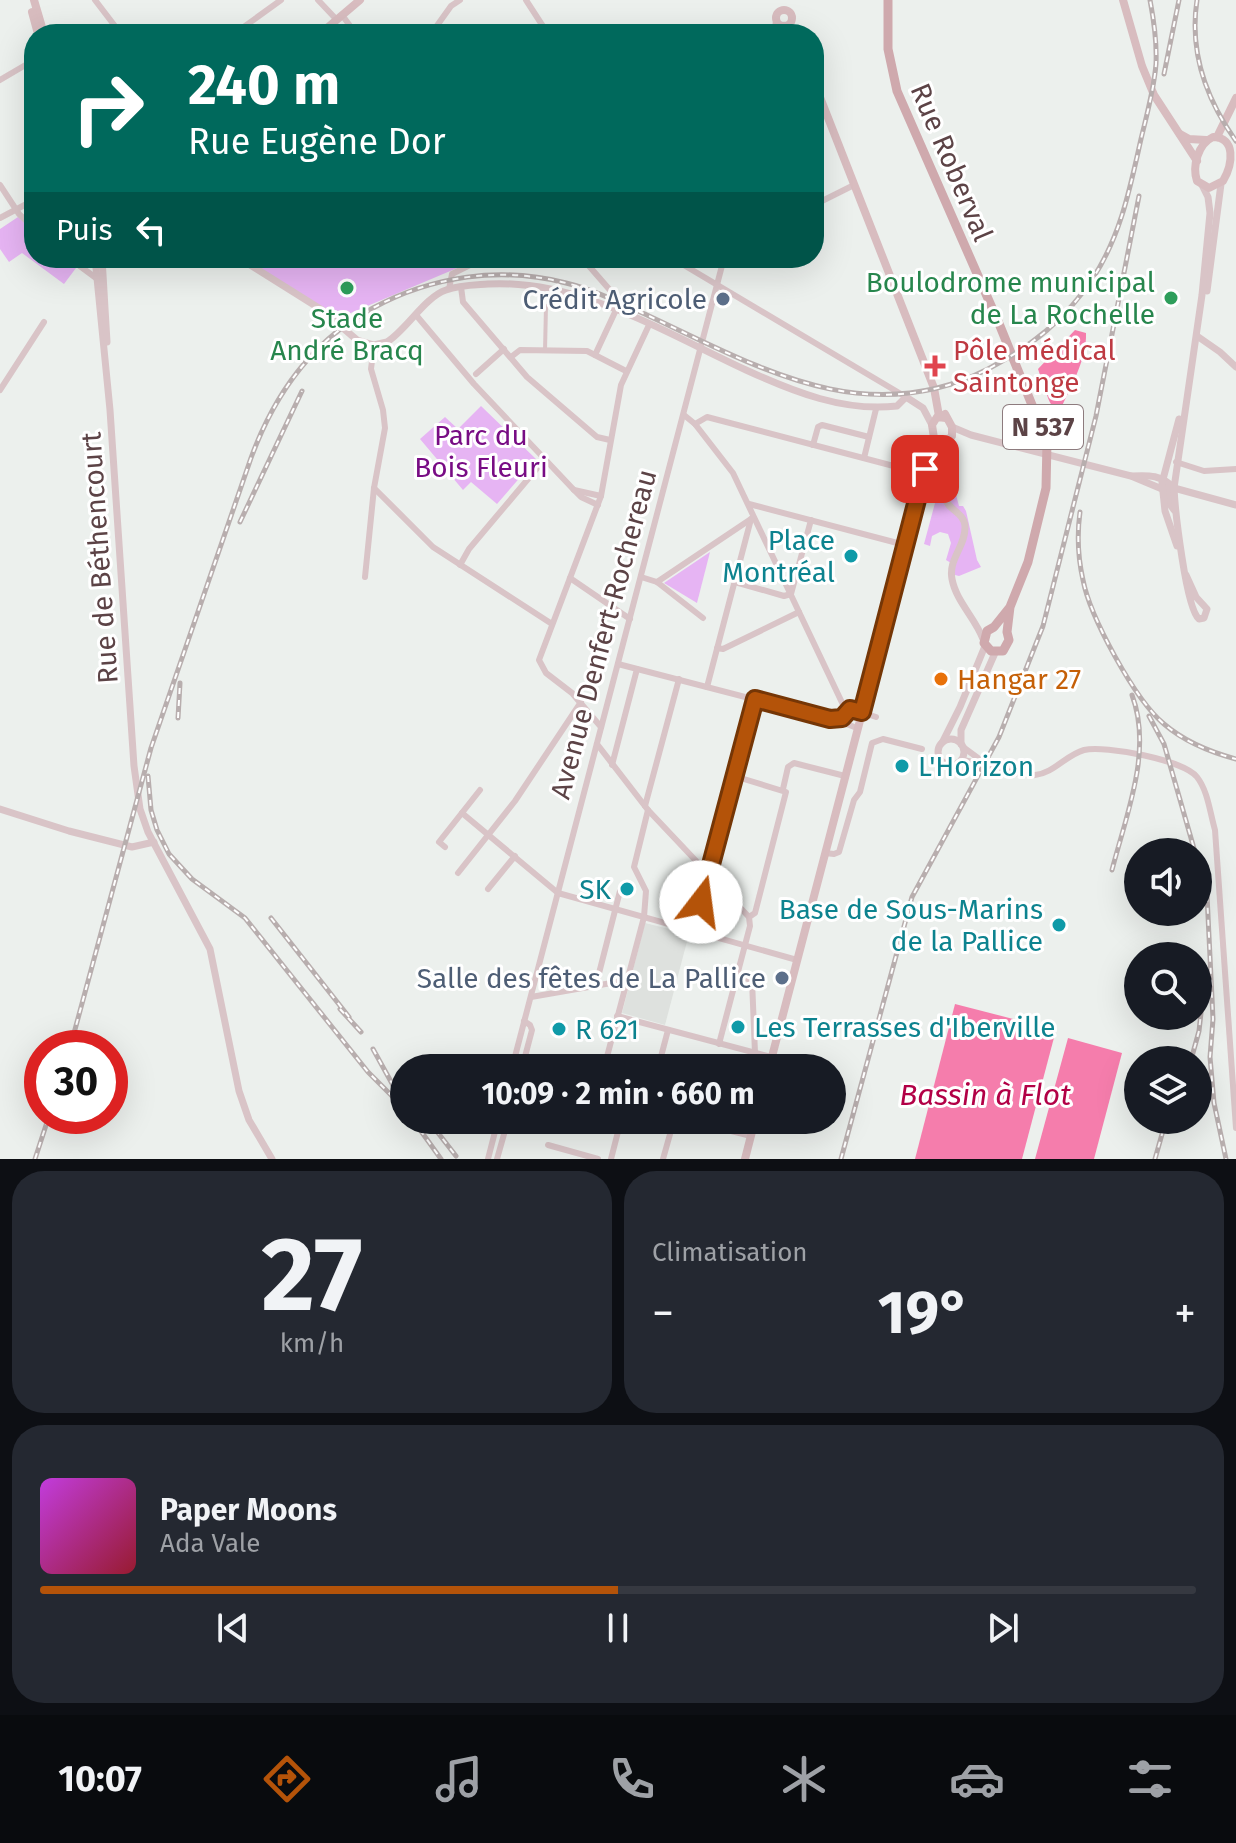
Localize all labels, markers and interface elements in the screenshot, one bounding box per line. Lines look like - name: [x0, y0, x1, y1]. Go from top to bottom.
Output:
- text: 240 m: [188, 52, 340, 119]
- icon: right: [56, 56, 160, 160]
- street label: Rue Roberval: [904, 78, 1000, 246]
- text: Rue Eugène Dor: [188, 120, 446, 164]
- icon: left: [129, 208, 173, 252]
- text: Puis: [56, 212, 113, 248]
- place label: Boulodrome municipal de La Rochelle: [866, 266, 1155, 331]
- marker: Stade André Bracq: [338, 279, 356, 297]
- place label: Crédit Agricole: [523, 283, 707, 316]
- marker: Boulodrome municipal de La Rochelle: [1162, 289, 1180, 307]
- marker: Crédit Agricole: [714, 290, 732, 308]
- place label: Stade André Bracq: [270, 302, 424, 367]
- place label: Pôle médical Saintonge: [953, 334, 1116, 399]
- marker: Pôle médical Saintonge: [924, 355, 946, 377]
- road number: N 537: [1003, 405, 1083, 449]
- park label: Parc du Bois Fleuri: [414, 419, 548, 484]
- street label: Rue de Béthencourt: [74, 430, 125, 685]
- pin: [891, 435, 959, 503]
- icon: arrive: [903, 447, 947, 491]
- street label: Avenue Denfert-Rochereau: [544, 466, 663, 803]
- place label: Place Montréal: [722, 524, 835, 589]
- marker: Place Montréal: [842, 547, 860, 565]
- place label: Hangar 27: [957, 663, 1081, 696]
- marker: Hangar 27: [932, 670, 950, 688]
- place label: L'Horizon: [918, 750, 1034, 783]
- marker: L'Horizon: [893, 757, 911, 775]
- map controls: [1124, 838, 1212, 1134]
- button: sound: [1124, 838, 1212, 926]
- position arrow: [659, 860, 743, 944]
- place label: SK: [579, 873, 611, 906]
- marker: SK: [618, 880, 636, 898]
- place label: Base de Sous-Marins de la Pallice: [779, 893, 1043, 958]
- marker: Base de Sous-Marins de la Pallice: [1050, 916, 1068, 934]
- button: search: [1124, 942, 1212, 1030]
- place label: Salle des fêtes de La Pallice: [417, 962, 766, 995]
- marker: Salle des fêtes de La Pallice: [773, 969, 791, 987]
- place label: Les Terrasses d'Iberville: [754, 1011, 1055, 1044]
- place label: R 621: [575, 1013, 639, 1046]
- marker: Les Terrasses d'Iberville: [729, 1018, 747, 1036]
- marker: R 621: [550, 1020, 568, 1038]
- speed limit sign: 30: [24, 1030, 128, 1134]
- button: layers: [1124, 1046, 1212, 1134]
- text: 10:09 · 2 min · 660 m: [481, 1076, 755, 1112]
- water label: Bassin à Flot: [899, 1077, 1071, 1113]
- text: 27: [261, 1213, 363, 1338]
- text: Climatisation: [652, 1237, 808, 1268]
- text: 19°: [878, 1277, 970, 1349]
- text: −: [652, 1287, 674, 1340]
- text: +: [1174, 1287, 1196, 1340]
- text: km/h: [280, 1328, 344, 1359]
- text: Paper Moons: [160, 1492, 337, 1528]
- text: Ada Vale: [160, 1528, 260, 1559]
- icon: previous: [211, 1606, 255, 1650]
- icon: pause: [596, 1606, 640, 1650]
- icon: next: [981, 1606, 1025, 1650]
- icon: directions: [259, 1751, 315, 1807]
- icon: music: [431, 1751, 487, 1807]
- icon: phone: [604, 1751, 660, 1807]
- icon: climate: [776, 1751, 832, 1807]
- icon: car: [949, 1751, 1005, 1807]
- icon: filters: [1122, 1751, 1178, 1807]
- text: 10:07: [58, 1757, 142, 1801]

